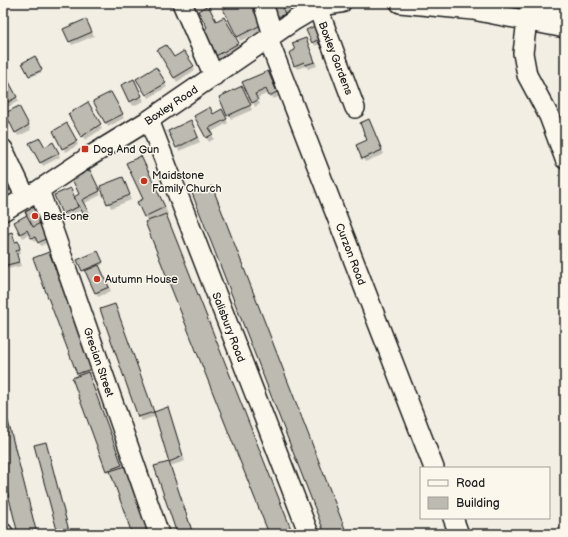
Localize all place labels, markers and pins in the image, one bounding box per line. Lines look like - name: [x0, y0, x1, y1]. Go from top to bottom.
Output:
- place label: Dog And Gun: [93, 143, 159, 156]
- marker: Dog And Gun: [80, 144, 90, 154]
- place label: Maidstone Family Church: [152, 169, 221, 195]
- marker: Maidstone Family Church: [139, 176, 149, 186]
- place label: Best-one: [43, 210, 89, 223]
- marker: Best-one: [30, 211, 40, 221]
- place label: Autumn House: [105, 273, 178, 286]
- marker: Autumn House: [92, 274, 102, 284]

